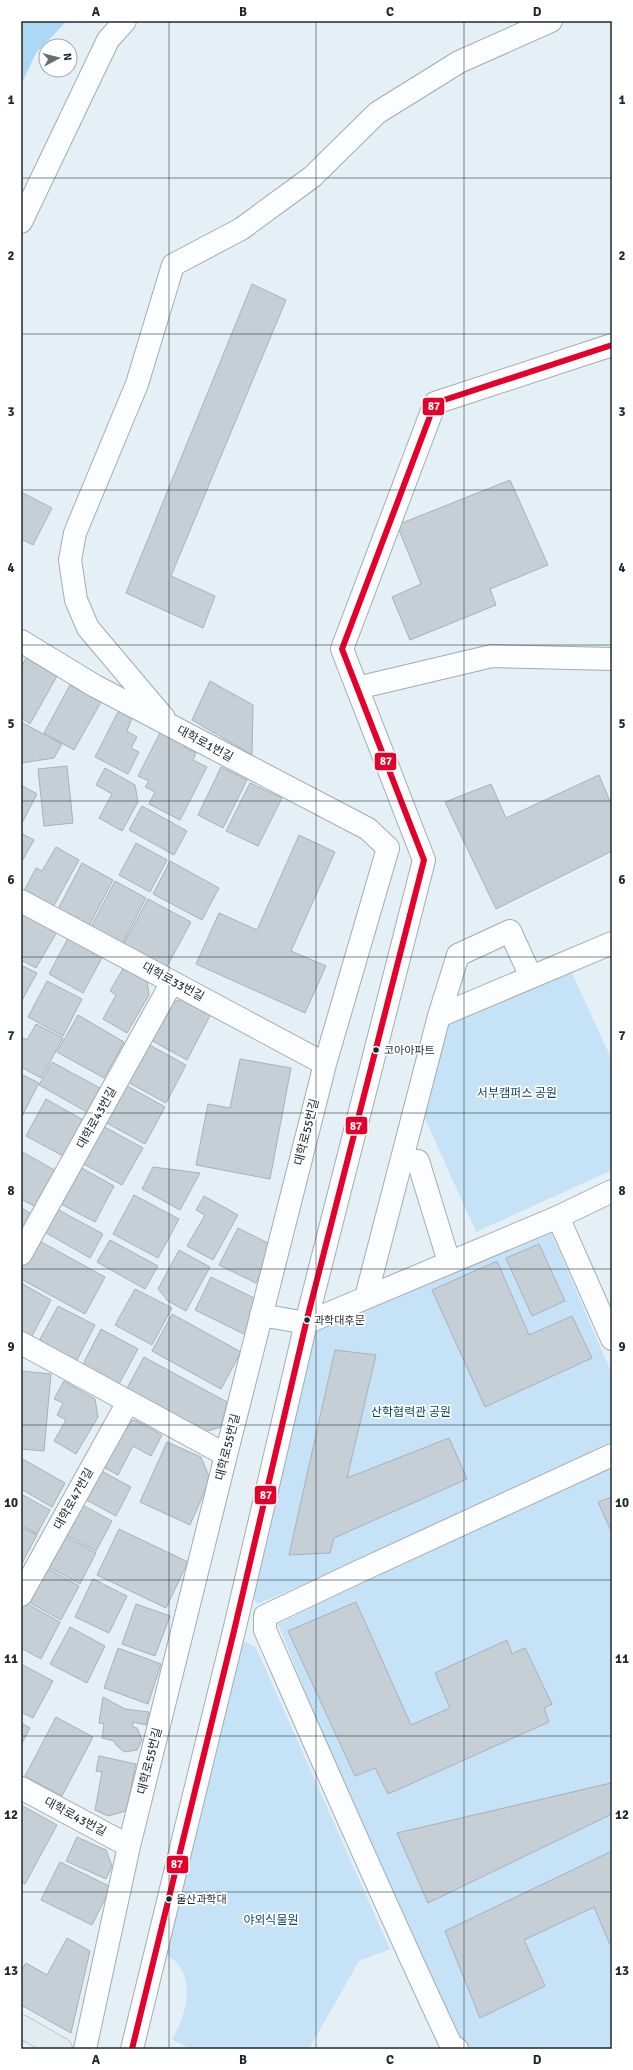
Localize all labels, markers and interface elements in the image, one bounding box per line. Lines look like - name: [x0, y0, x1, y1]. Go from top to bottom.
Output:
- text: A: [92, 4, 101, 20]
- text: B: [239, 4, 247, 20]
- text: C: [386, 4, 394, 20]
- text: D: [533, 4, 542, 20]
- north arrow: [38, 38, 78, 78]
- text: N: [61, 52, 74, 61]
- text: 1: [7, 92, 15, 108]
- text: 1: [618, 92, 626, 108]
- text: 2: [7, 248, 15, 264]
- text: 2: [618, 248, 626, 264]
- line badge: 87: [422, 397, 445, 416]
- text: 87: [428, 400, 440, 413]
- text: 3: [7, 404, 15, 420]
- text: 3: [618, 404, 626, 420]
- text: 4: [7, 560, 15, 576]
- text: 4: [618, 560, 626, 576]
- text: 5: [7, 716, 15, 732]
- text: 5: [618, 716, 626, 732]
- street label: 대학로1번길: [174, 723, 236, 765]
- line badge: 87: [374, 752, 397, 771]
- text: 87: [380, 755, 392, 768]
- text: 6: [7, 872, 15, 888]
- text: 6: [618, 872, 626, 888]
- street label: 대학로33번길: [139, 959, 207, 1005]
- text: 7: [7, 1028, 15, 1044]
- text: 7: [618, 1028, 626, 1044]
- place label: 코아아파트: [384, 1044, 435, 1057]
- marker: 코아아파트: [371, 1045, 381, 1055]
- street label: 대학로43번길: [74, 1085, 120, 1151]
- park label: 서부캠퍼스 공원: [477, 1086, 557, 1101]
- street label: 대학로55번길: [291, 1097, 323, 1167]
- line badge: 87: [345, 1116, 368, 1135]
- text: 87: [350, 1120, 362, 1133]
- text: 8: [7, 1183, 15, 1199]
- text: 8: [618, 1183, 626, 1199]
- place label: 과학대후문: [314, 1314, 365, 1327]
- marker: 과학대후문: [302, 1315, 312, 1325]
- text: 9: [7, 1339, 15, 1355]
- text: 9: [618, 1339, 626, 1355]
- park label: 산학협력관 공원: [371, 1405, 451, 1420]
- street label: 대학로55번길: [212, 1412, 244, 1482]
- street label: 대학로47번길: [51, 1466, 97, 1532]
- line badge: 87: [254, 1485, 277, 1505]
- text: 87: [260, 1489, 272, 1502]
- text: 10: [4, 1495, 18, 1511]
- text: 10: [615, 1495, 629, 1511]
- text: 11: [4, 1651, 18, 1667]
- text: 11: [615, 1651, 629, 1667]
- street label: 대학로55번길: [134, 1726, 166, 1796]
- street label: 대학로43번길: [41, 1794, 109, 1840]
- text: 12: [4, 1807, 18, 1823]
- text: 12: [615, 1807, 629, 1823]
- line badge: 87: [166, 1855, 189, 1874]
- text: 87: [171, 1858, 183, 1871]
- place label: 울산과학대: [176, 1893, 227, 1906]
- marker: 울산과학대: [164, 1894, 174, 1904]
- park label: 야외식물원: [243, 1913, 299, 1928]
- text: 13: [4, 1963, 18, 1979]
- text: 13: [615, 1963, 629, 1979]
- text: A: [92, 2052, 101, 2068]
- text: B: [239, 2052, 247, 2068]
- text: C: [386, 2052, 394, 2068]
- text: D: [533, 2052, 542, 2068]

